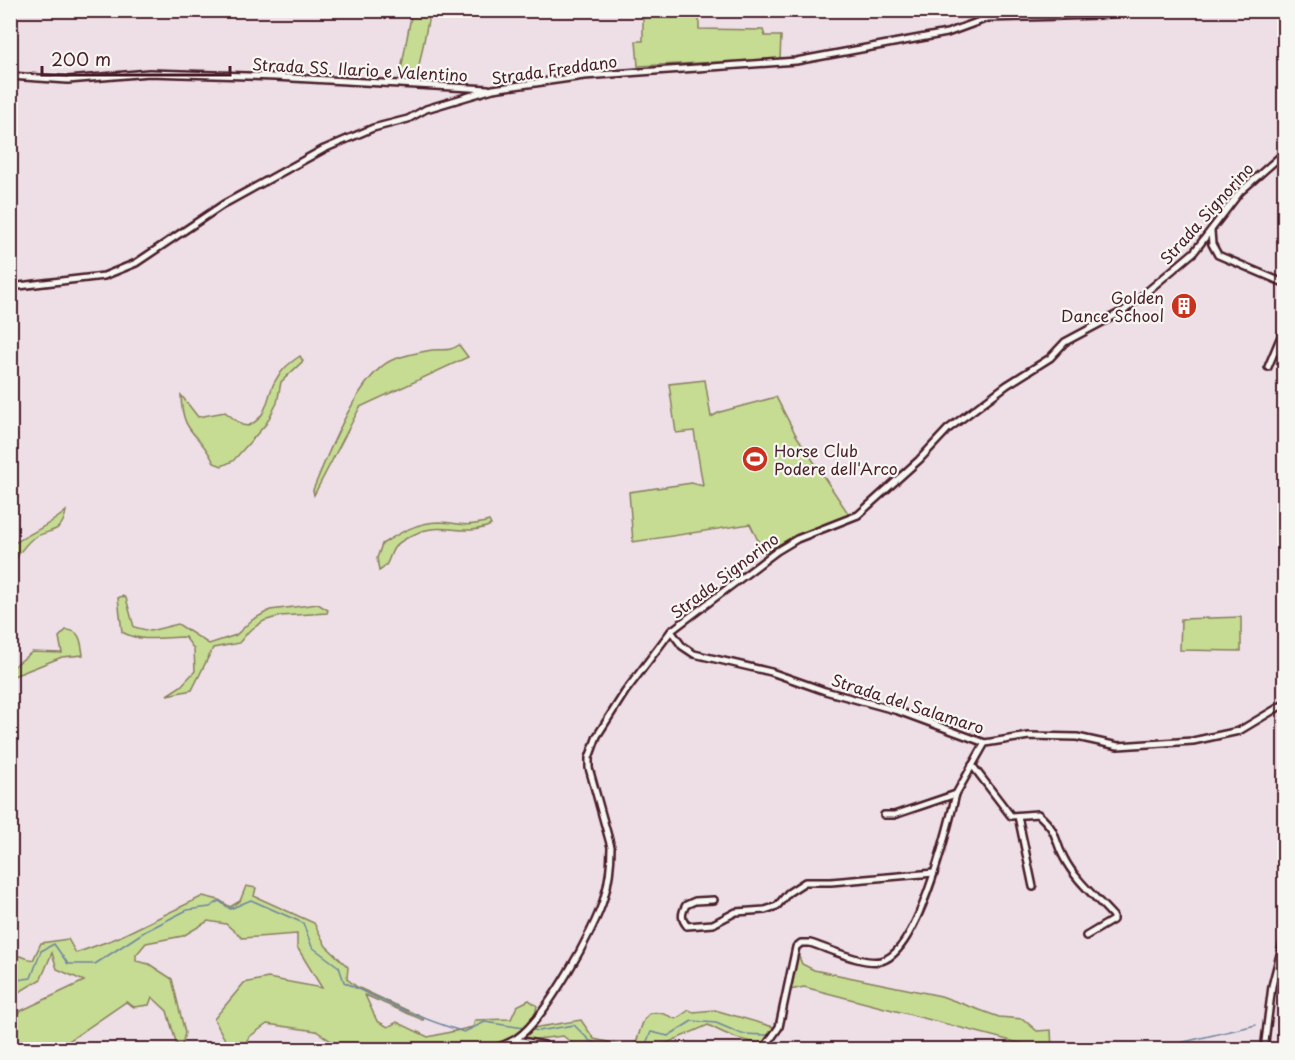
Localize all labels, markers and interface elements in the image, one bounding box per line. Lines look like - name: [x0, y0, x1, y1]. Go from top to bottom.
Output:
- scale bar: [42, 39, 230, 77]
- text: 200 m: [51, 45, 111, 72]
- street label: Strada Freddano: [490, 48, 619, 90]
- street label: Strada SS. Ilario e Valentino: [252, 51, 469, 87]
- street label: Strada Signorino: [1154, 157, 1258, 269]
- place label: Golden Dance School: [1061, 285, 1164, 327]
- building icon: Golden Dance School: [1169, 291, 1199, 321]
- place label: Horse Club Podere dell'Arco: [774, 438, 898, 480]
- sports icon: Horse Club Podere dell'Arco: [740, 444, 770, 474]
- street label: Strada Signorino: [665, 526, 783, 624]
- street label: Strada del Salamaro: [829, 667, 988, 739]

